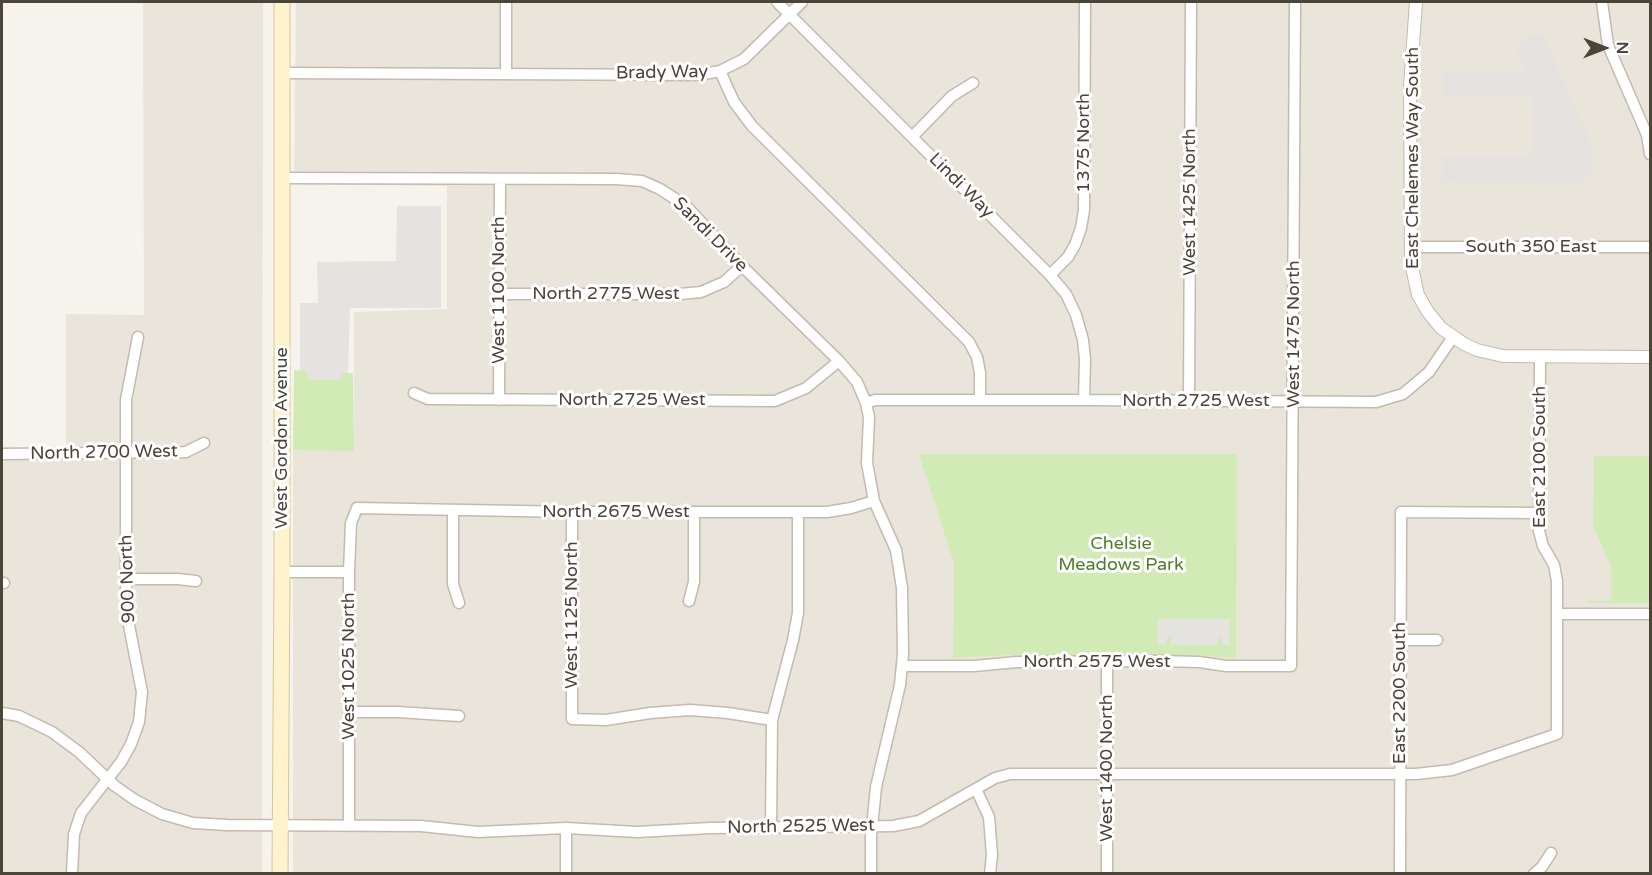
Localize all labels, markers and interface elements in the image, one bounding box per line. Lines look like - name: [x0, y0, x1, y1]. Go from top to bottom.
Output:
- north arrow: [1574, 18, 1634, 78]
- text: N: [1612, 42, 1632, 54]
- street label: East Chelemes Way South: [1402, 47, 1424, 269]
- street label: Brady Way: [616, 61, 708, 85]
- street label: 1375 North: [1073, 93, 1095, 193]
- street label: West 1425 North: [1179, 128, 1201, 276]
- street label: Lindi Way: [924, 149, 998, 223]
- street label: Sandi Drive: [668, 193, 752, 277]
- street label: West 1100 North: [488, 216, 510, 364]
- street label: South 350 East: [1465, 236, 1597, 258]
- street label: West 1475 North: [1283, 260, 1305, 408]
- street label: North 2775 West: [532, 283, 680, 305]
- street label: West Gordon Avenue: [271, 347, 293, 529]
- street label: East 2100 South: [1529, 386, 1551, 528]
- street label: North 2725 West: [558, 389, 706, 411]
- street label: North 2725 West: [1122, 390, 1270, 412]
- street label: North 2700 West: [30, 441, 178, 465]
- street label: North 2675 West: [542, 501, 690, 523]
- park label: Chelsie Meadows Park: [1058, 533, 1184, 576]
- street label: 900 North: [116, 534, 140, 624]
- street label: West 1125 North: [561, 541, 583, 689]
- street label: West 1025 North: [338, 592, 360, 740]
- street label: East 2200 South: [1389, 622, 1411, 764]
- street label: North 2575 West: [1023, 651, 1171, 673]
- street label: West 1400 North: [1096, 694, 1118, 842]
- street label: North 2525 West: [727, 815, 875, 839]

